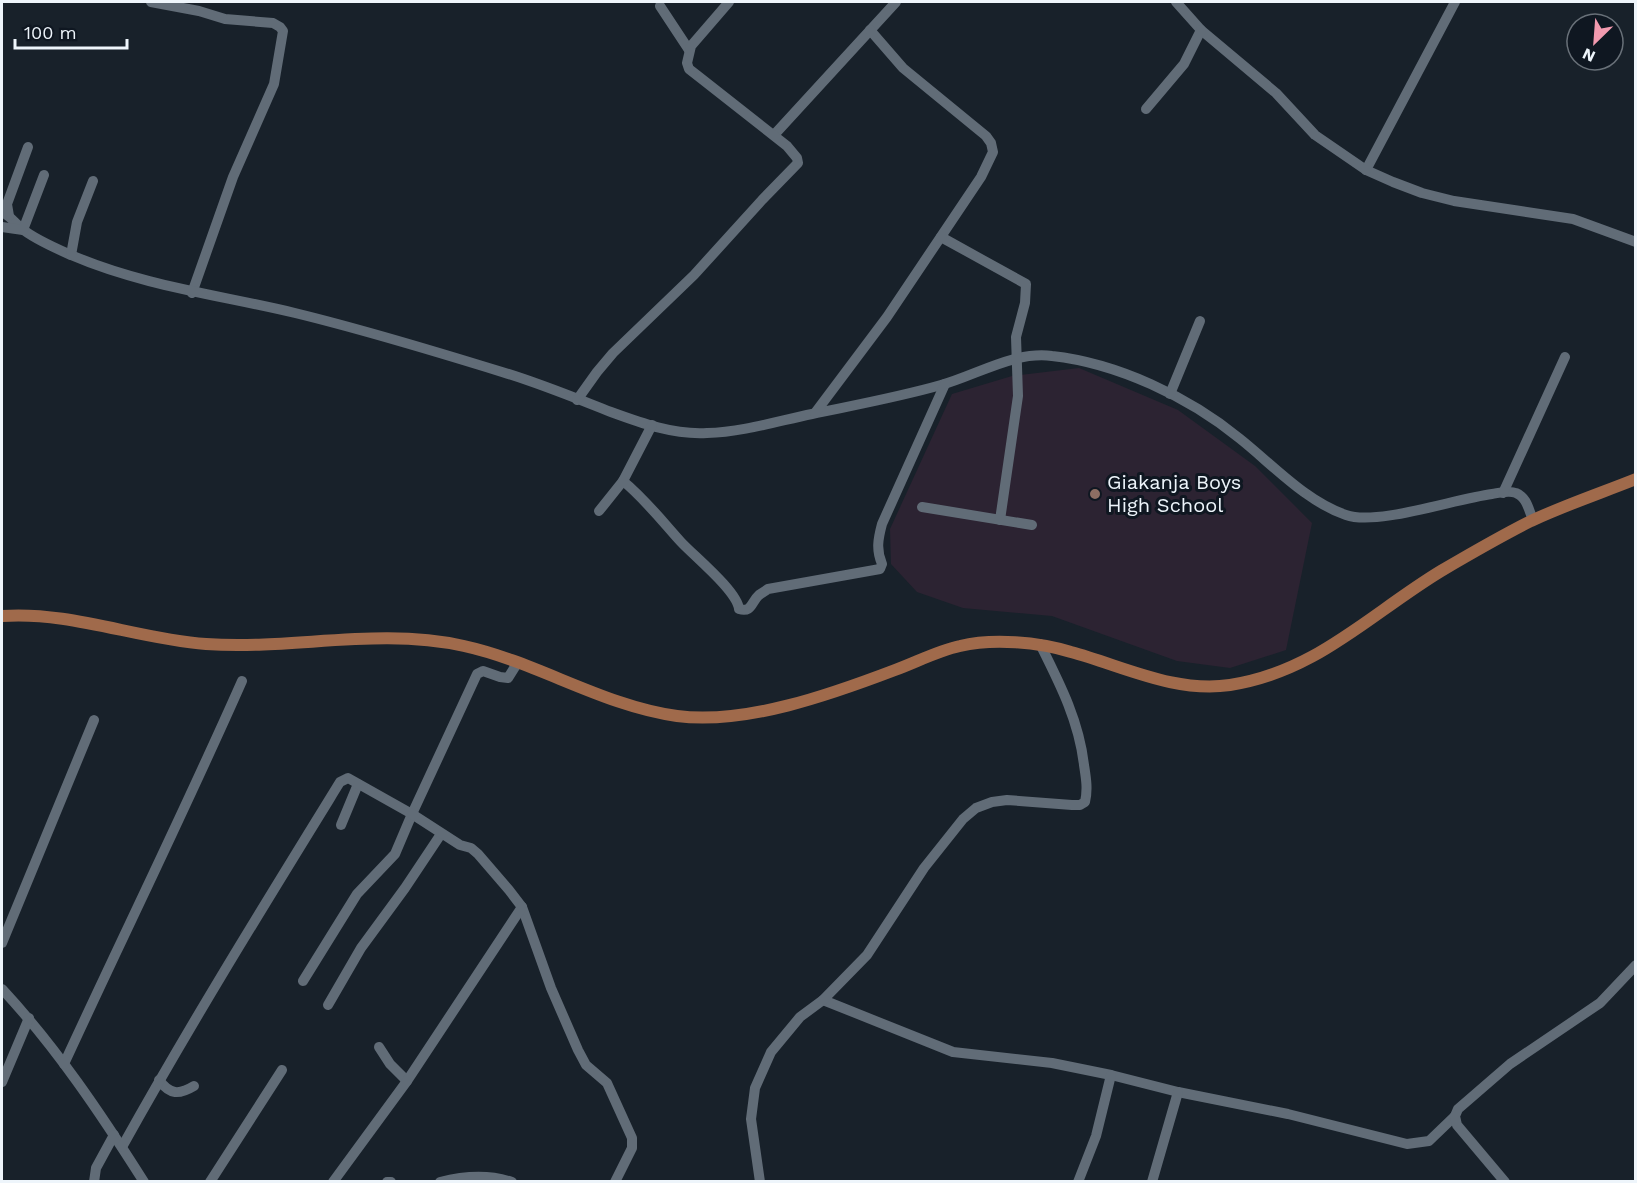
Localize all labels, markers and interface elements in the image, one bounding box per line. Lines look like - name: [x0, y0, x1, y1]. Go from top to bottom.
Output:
- scale bar: [15, 12, 128, 50]
- north arrow: [1565, 12, 1625, 72]
- text: 100 m: [24, 22, 77, 43]
- text: N: [1579, 44, 1598, 66]
- place label: Giakanja Boys High School: [1107, 470, 1241, 517]
- marker: Giakanja Boys High School: [1088, 487, 1102, 501]

